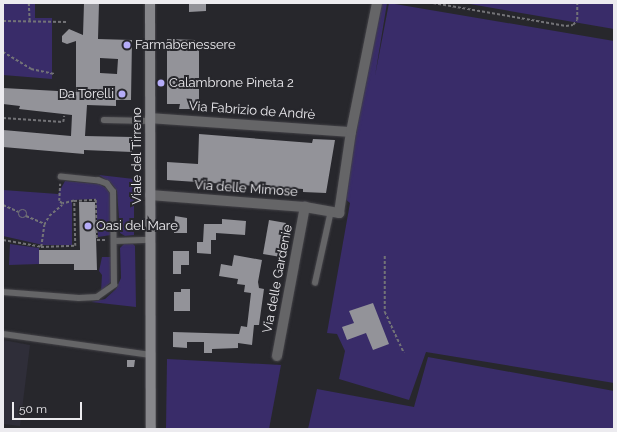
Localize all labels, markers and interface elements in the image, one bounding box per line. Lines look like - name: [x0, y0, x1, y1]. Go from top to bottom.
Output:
- place label: Farmabenessere: [135, 37, 236, 53]
- marker: Farmabenessere: [122, 40, 132, 50]
- place label: Calambrone Pineta 2: [169, 75, 294, 91]
- marker: Calambrone Pineta 2: [156, 78, 166, 88]
- place label: Da Torelli: [58, 86, 114, 102]
- marker: Da Torelli: [117, 89, 127, 99]
- street label: Via Fabrizio de Andrè: [188, 99, 316, 123]
- street label: Viale del Tirreno: [129, 107, 145, 205]
- street label: Via delle Mimose: [194, 178, 298, 200]
- place label: Oasi del Mare: [96, 218, 178, 234]
- marker: Oasi del Mare: [83, 221, 93, 231]
- street label: Via delle Gardenie: [260, 223, 296, 335]
- scale bar: [14, 394, 84, 420]
- text: 50 m: [19, 402, 47, 416]

